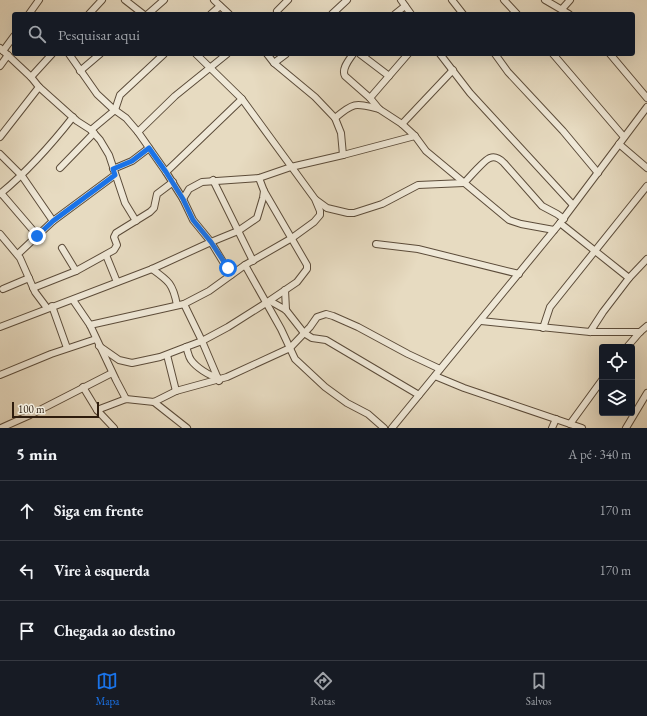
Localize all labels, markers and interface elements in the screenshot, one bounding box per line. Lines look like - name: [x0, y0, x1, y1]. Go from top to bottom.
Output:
- search box: [12, 12, 635, 56]
- icon: search: [26, 23, 48, 45]
- text: Pesquisar aqui: [58, 25, 140, 44]
- route end: [28, 227, 46, 245]
- route start: [219, 259, 237, 277]
- map controls: [599, 344, 635, 416]
- button: locate: [599, 344, 635, 380]
- button: layers: [599, 380, 635, 416]
- scale bar: [12, 400, 99, 419]
- text: 100 m: [18, 402, 45, 416]
- text: 5 min: [16, 443, 57, 465]
- text: A pé · 340 m: [568, 446, 631, 463]
- icon: ahead: [16, 500, 38, 522]
- text: Siga em frente: [54, 501, 143, 520]
- text: 170 m: [600, 502, 631, 519]
- icon: left: [16, 560, 38, 582]
- text: Vire à esquerda: [54, 561, 150, 580]
- text: 170 m: [600, 562, 631, 579]
- icon: arrive: [16, 620, 38, 642]
- text: Chegada ao destino: [54, 621, 175, 640]
- tab: Mapa: [95, 670, 119, 708]
- tab: Rotas: [310, 670, 335, 708]
- tab: Salvos: [526, 670, 552, 708]

